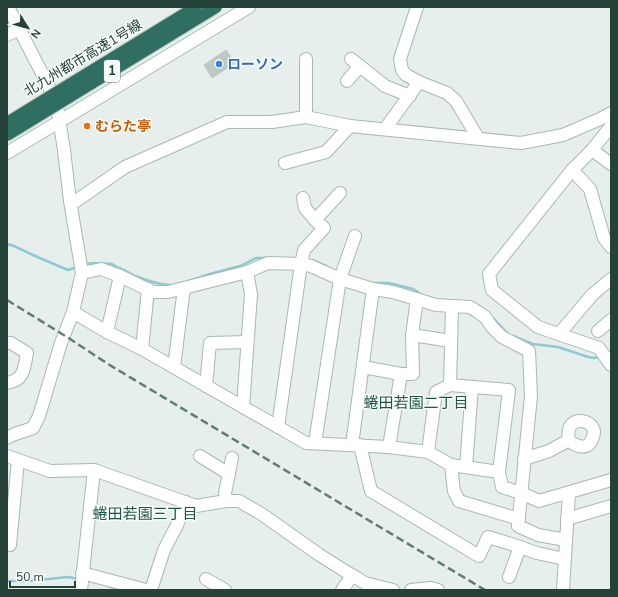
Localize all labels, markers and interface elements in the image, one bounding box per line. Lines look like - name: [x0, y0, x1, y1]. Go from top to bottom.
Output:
- north arrow: [8, 8, 48, 48]
- street label: 北九州都市高速1号線: [21, 16, 145, 100]
- text: N: [27, 26, 44, 42]
- place label: ローソン: [227, 55, 283, 74]
- marker: ローソン: [214, 59, 224, 69]
- road number: 1: [104, 60, 120, 82]
- place label: むらた亭: [95, 117, 151, 136]
- marker: むらた亭: [82, 121, 92, 131]
- district label: 蜷田若園二丁目: [363, 393, 469, 413]
- district label: 蜷田若園三丁目: [92, 504, 198, 524]
- scale bar: [10, 563, 75, 589]
- text: 50 m: [16, 569, 44, 585]

